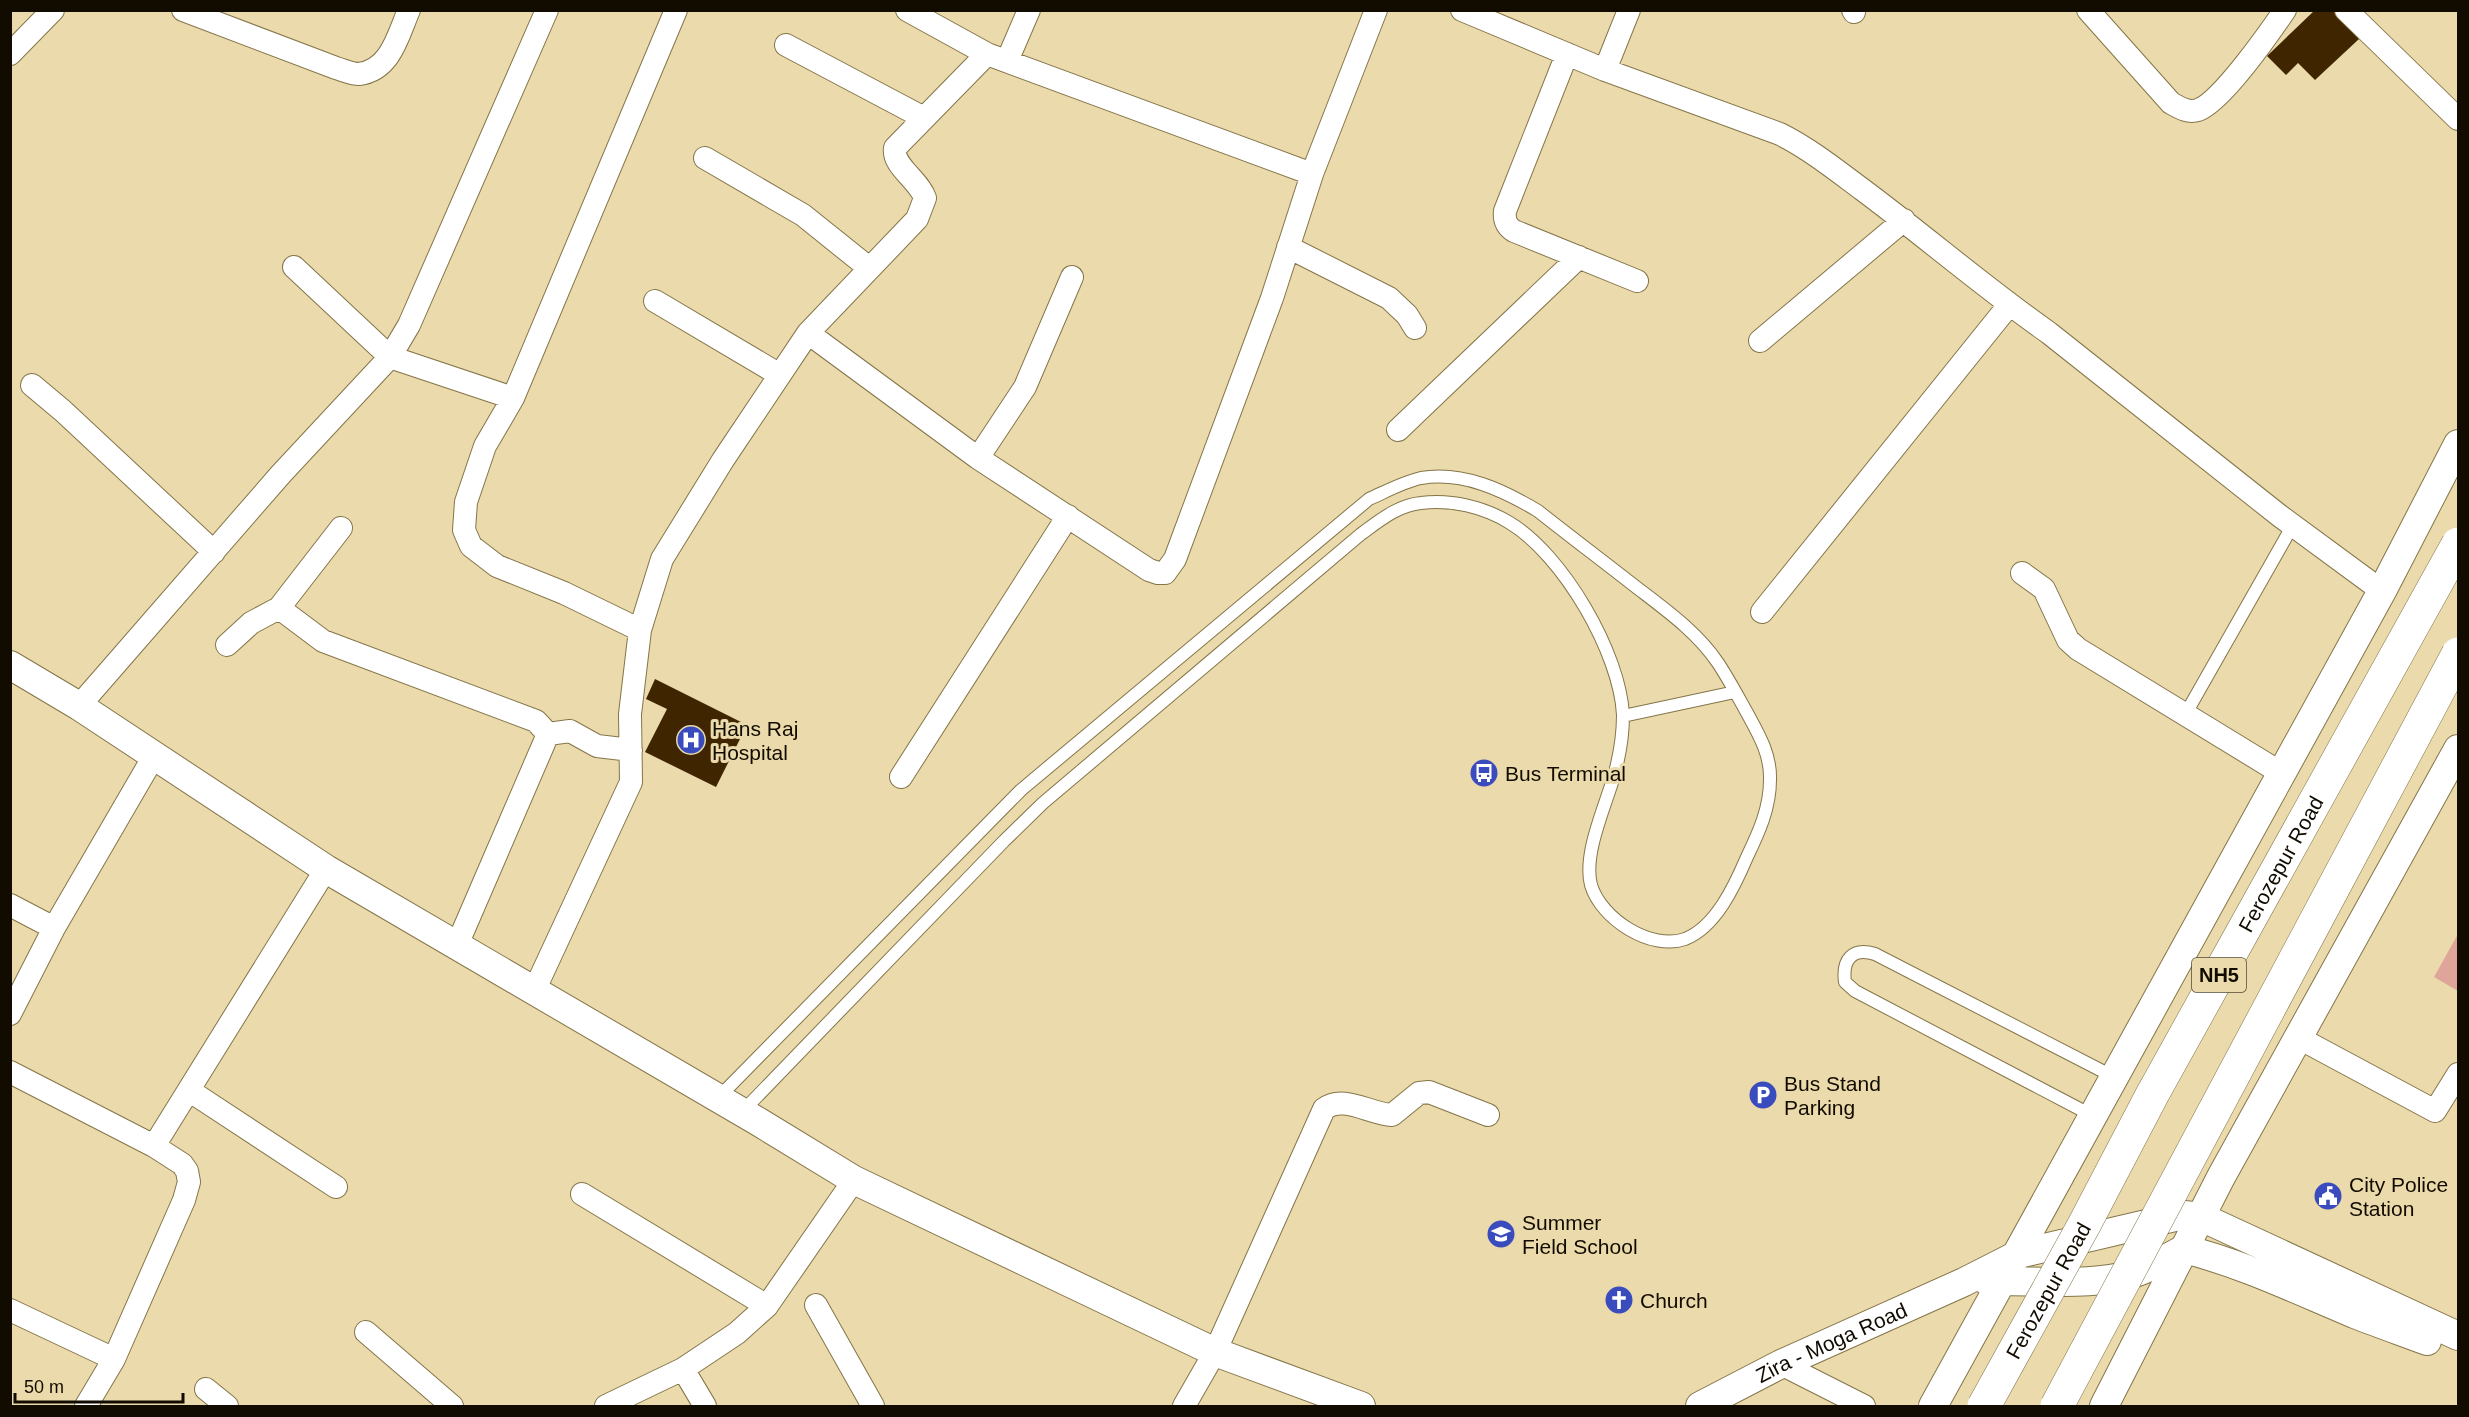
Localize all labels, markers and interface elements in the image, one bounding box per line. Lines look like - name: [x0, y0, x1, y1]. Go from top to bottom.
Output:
- place label: Hans Raj Hospital: [712, 717, 798, 764]
- hospital icon: Hans Raj Hospital: [675, 724, 707, 756]
- bus stop icon: Bus Terminal: [1468, 757, 1500, 789]
- place label: Bus Terminal: [1505, 762, 1626, 785]
- street label: Ferozepur Road: [2234, 792, 2327, 936]
- road number: NH5: [2192, 958, 2246, 992]
- place label: Bus Stand Parking: [1784, 1072, 1881, 1119]
- parking icon: Bus Stand Parking: [1747, 1079, 1779, 1111]
- place label: City Police Station: [2349, 1173, 2448, 1220]
- public building icon: City Police Station: [2312, 1180, 2344, 1212]
- place label: Summer Field School: [1522, 1211, 1638, 1258]
- school or university icon: Summer Field School: [1485, 1218, 1517, 1250]
- street label: Ferozepur Road: [2001, 1218, 2095, 1362]
- church icon: Church: [1603, 1284, 1635, 1316]
- place label: Church: [1640, 1289, 1708, 1312]
- street label: Zira - Moga Road: [1752, 1298, 1910, 1387]
- scale bar: [15, 1366, 183, 1404]
- text: 50 m: [24, 1377, 64, 1397]

